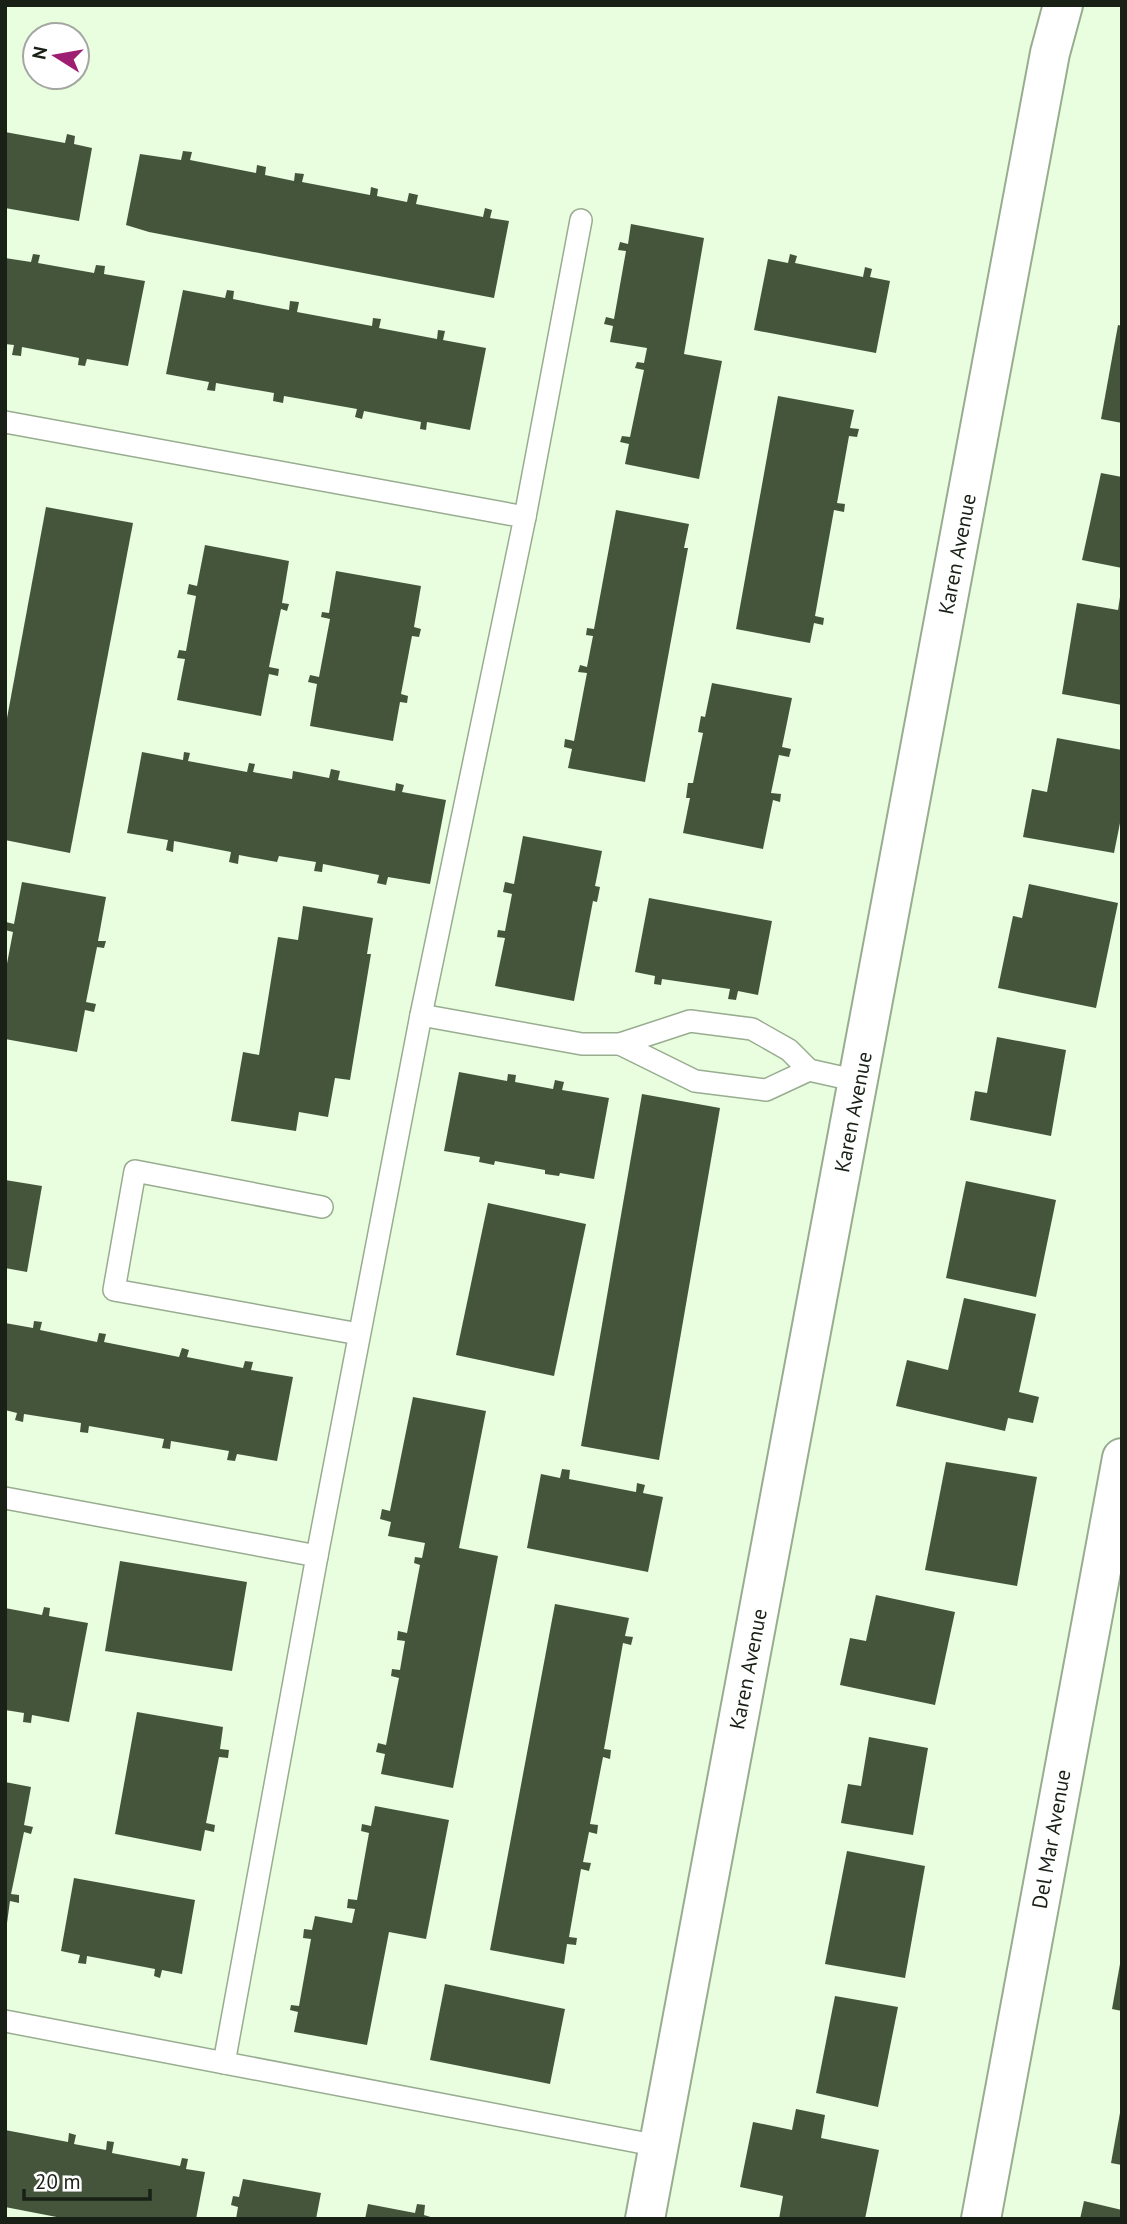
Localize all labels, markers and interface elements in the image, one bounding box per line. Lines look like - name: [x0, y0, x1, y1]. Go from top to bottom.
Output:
- north arrow: [21, 21, 91, 91]
- text: N: [26, 44, 52, 61]
- street label: Karen Avenue: [932, 491, 982, 617]
- street label: Karen Avenue: [828, 1049, 878, 1175]
- street label: Karen Avenue: [723, 1606, 773, 1732]
- street label: Del Mar Avenue: [1025, 1767, 1077, 1911]
- scale bar: [24, 2158, 150, 2202]
- text: 20 m: [35, 2168, 81, 2195]

